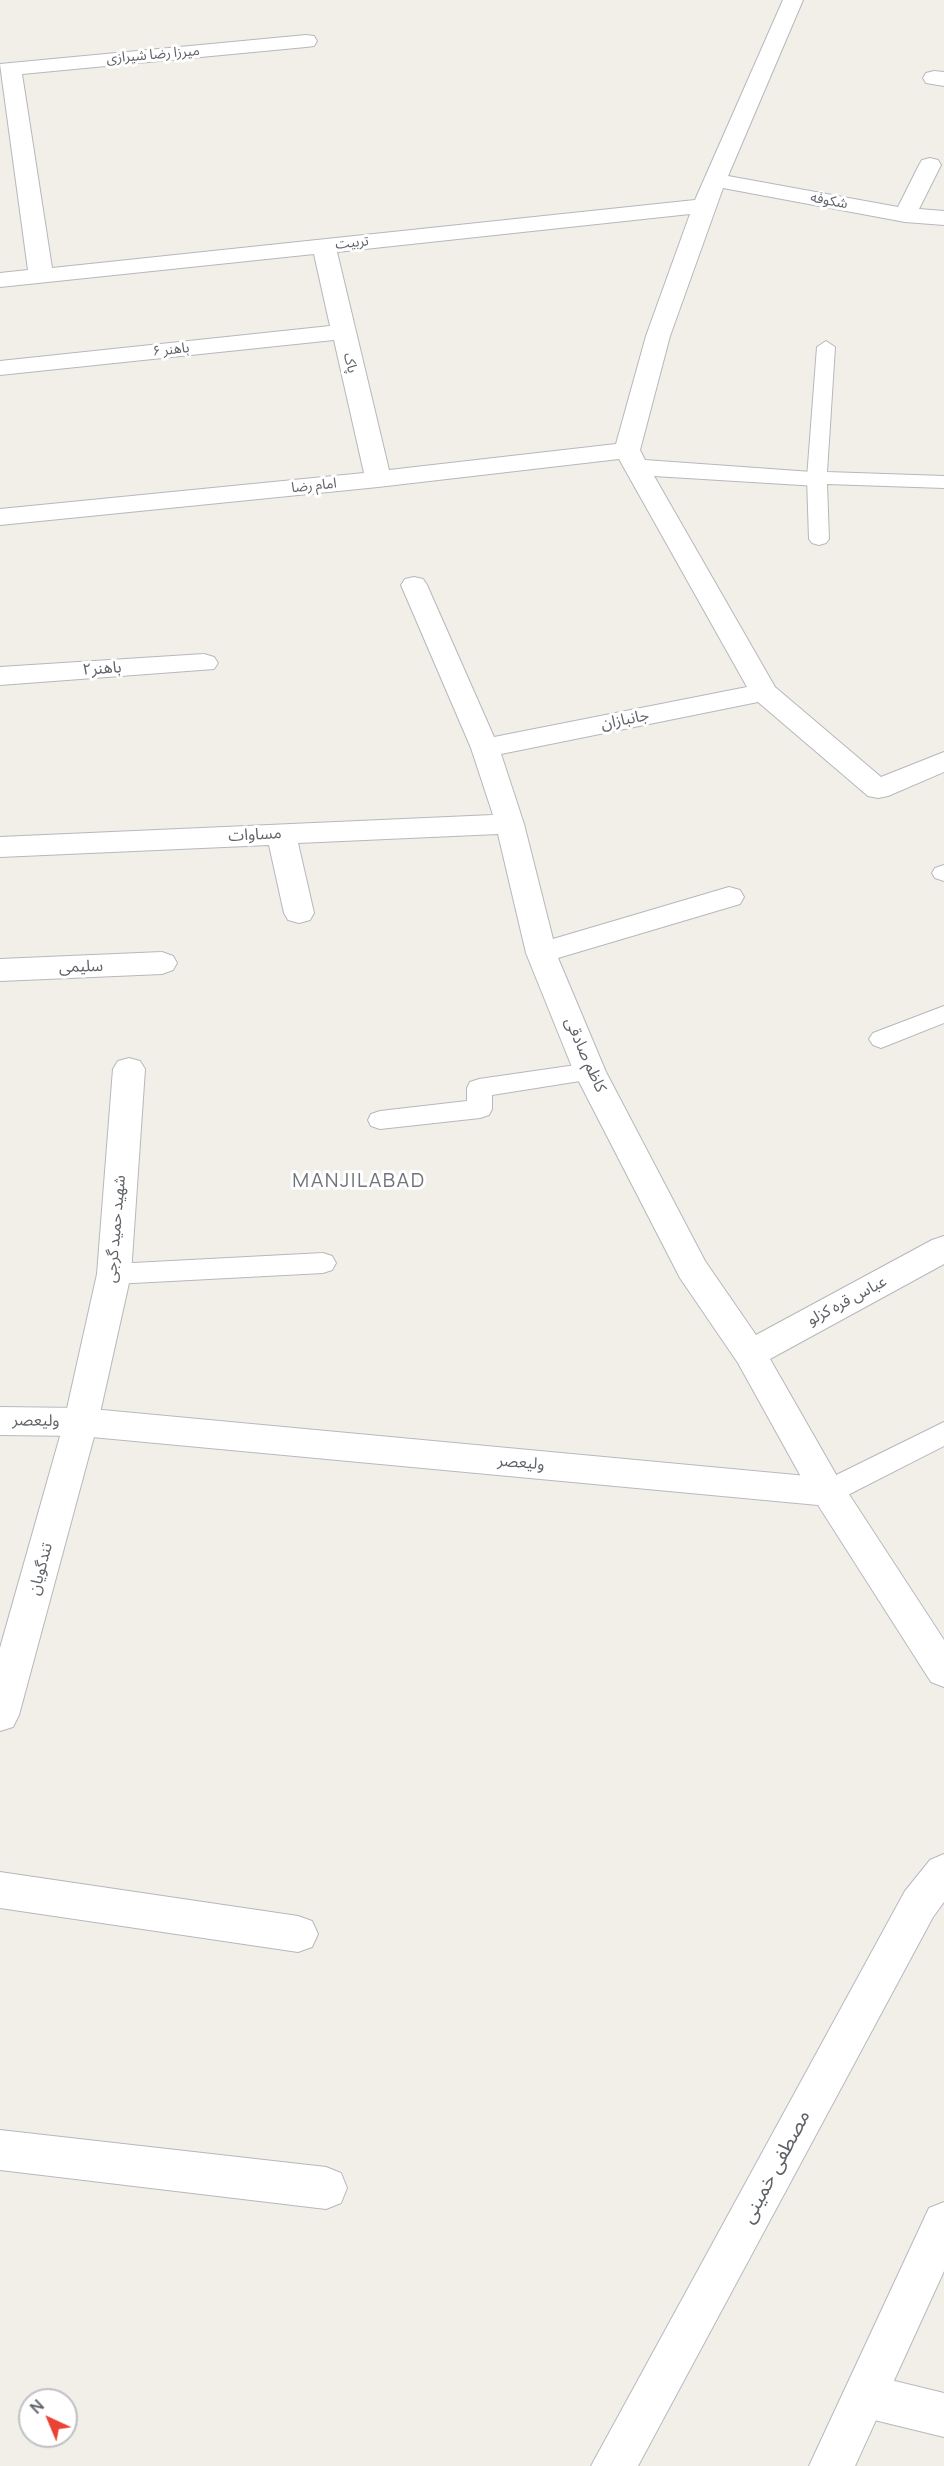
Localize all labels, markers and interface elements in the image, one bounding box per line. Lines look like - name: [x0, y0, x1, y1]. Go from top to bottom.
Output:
- street label: میرزا رضا شیرازی: [106, 43, 200, 67]
- street label: شکوفه: [809, 189, 849, 213]
- street label: تربیت: [334, 233, 370, 253]
- street label: باهنر ۶: [152, 340, 190, 360]
- street label: پاک: [339, 351, 361, 375]
- street label: امام رضا: [290, 475, 338, 497]
- street label: باهنر۲: [82, 658, 122, 680]
- street label: جانبازان: [599, 706, 651, 734]
- street label: مساوات: [228, 824, 282, 846]
- street label: سلیمی: [59, 957, 103, 977]
- street label: کاظم صادقی: [560, 1015, 610, 1095]
- district label: MANJILABAD: [292, 1169, 426, 1193]
- street label: شهید حمید گرجی: [102, 1174, 130, 1284]
- street label: عباس قره کزلو: [804, 1272, 890, 1330]
- street label: ولیعصر: [12, 1411, 60, 1431]
- street label: ولیعصر: [497, 1451, 545, 1475]
- street label: تندگویان: [25, 1541, 57, 1597]
- street label: مصطفی خمینی: [736, 2106, 816, 2228]
- north arrow: [18, 2388, 78, 2448]
- text: N: [25, 2395, 49, 2418]

